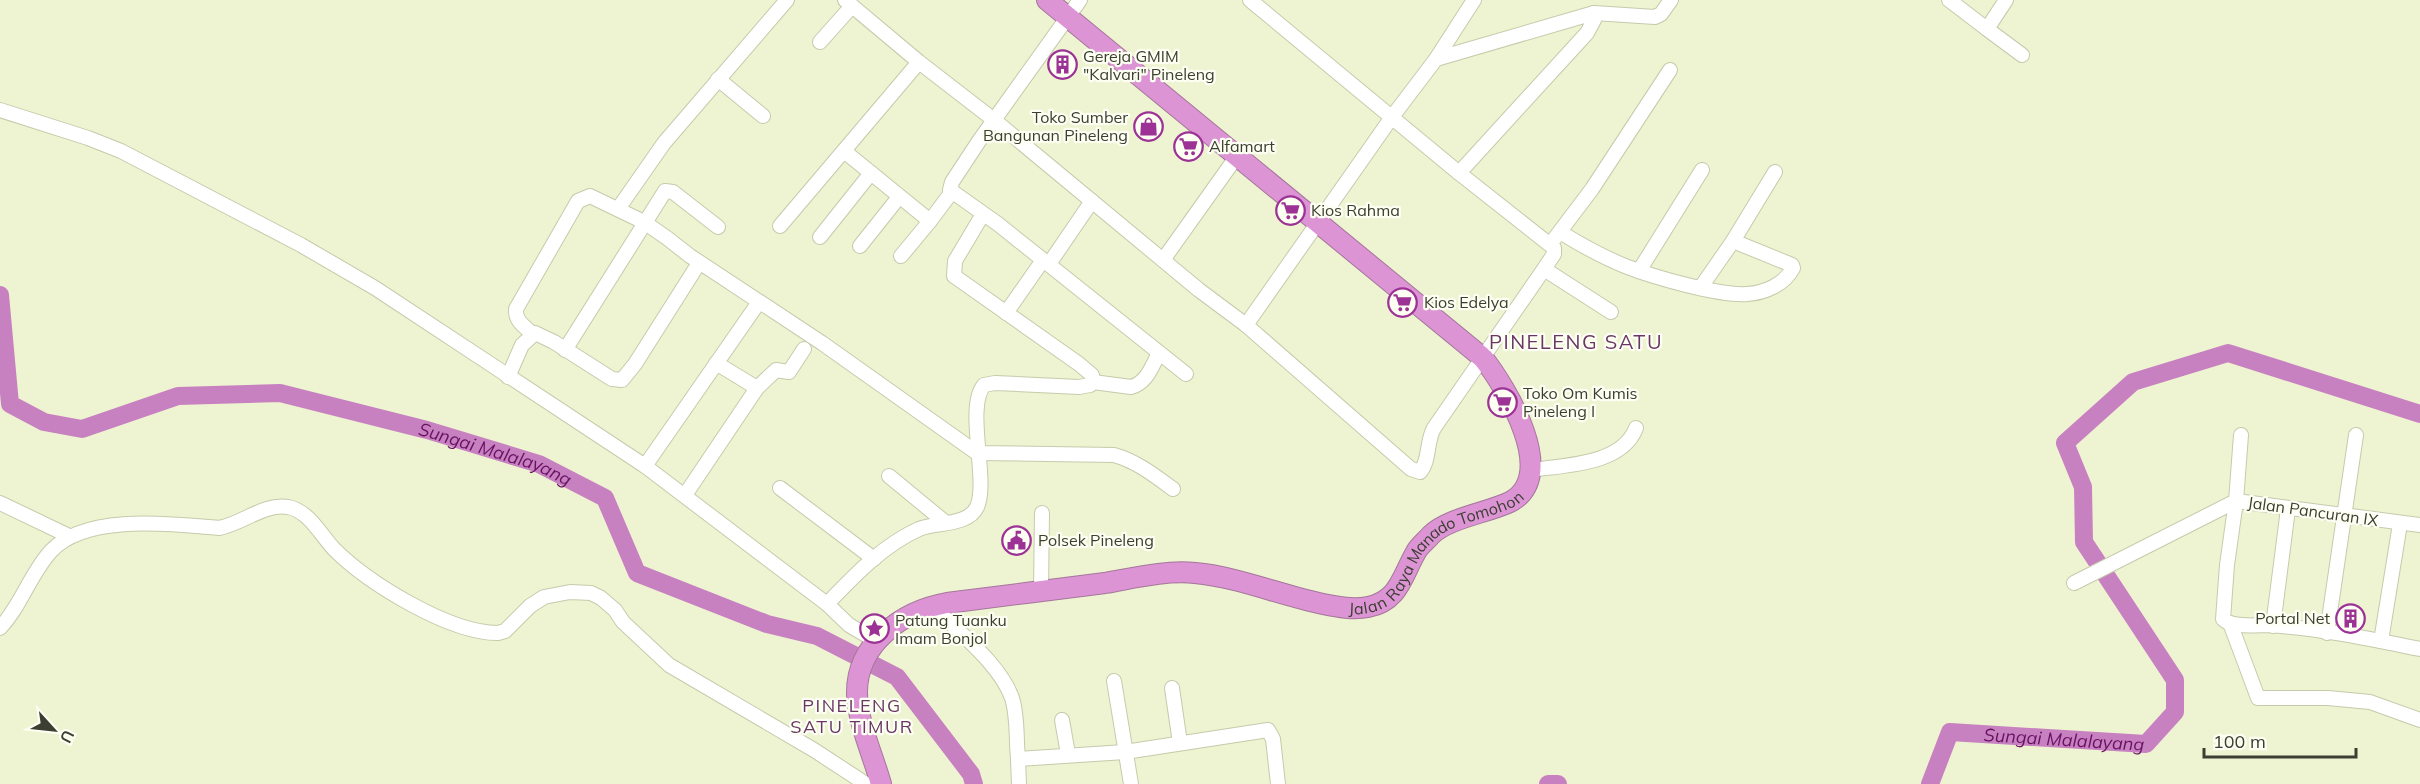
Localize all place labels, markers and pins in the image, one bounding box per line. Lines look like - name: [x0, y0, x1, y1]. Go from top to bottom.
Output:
- place label: Gereja GMIM "Kalvari" Pineleng: [1083, 46, 1215, 84]
- building icon: Gereja GMIM "Kalvari" Pineleng: [1046, 49, 1078, 81]
- place label: Toko Sumber Bangunan Pineleng: [983, 107, 1128, 145]
- shop icon: Toko Sumber Bangunan Pineleng: [1133, 110, 1165, 142]
- supermarket icon: Alfamart: [1172, 130, 1204, 162]
- place label: Alfamart: [1209, 136, 1275, 156]
- supermarket icon: Kios Rahma: [1274, 194, 1306, 226]
- place label: Kios Rahma: [1311, 200, 1400, 220]
- supermarket icon: Kios Edelya: [1387, 286, 1419, 318]
- place label: Kios Edelya: [1424, 292, 1509, 312]
- place label: Toko Om Kumis Pineleng I: [1523, 383, 1638, 421]
- supermarket icon: Toko Om Kumis Pineleng I: [1486, 386, 1518, 418]
- public building icon: Polsek Pineleng: [1001, 524, 1033, 556]
- place label: Polsek Pineleng: [1038, 530, 1154, 550]
- building icon: Portal Net: [2335, 602, 2367, 634]
- place label: Portal Net: [2255, 608, 2330, 628]
- place label: Patung Tuanku Imam Bonjol: [895, 610, 1007, 648]
- place icon: Patung Tuanku Imam Bonjol: [858, 613, 890, 645]

